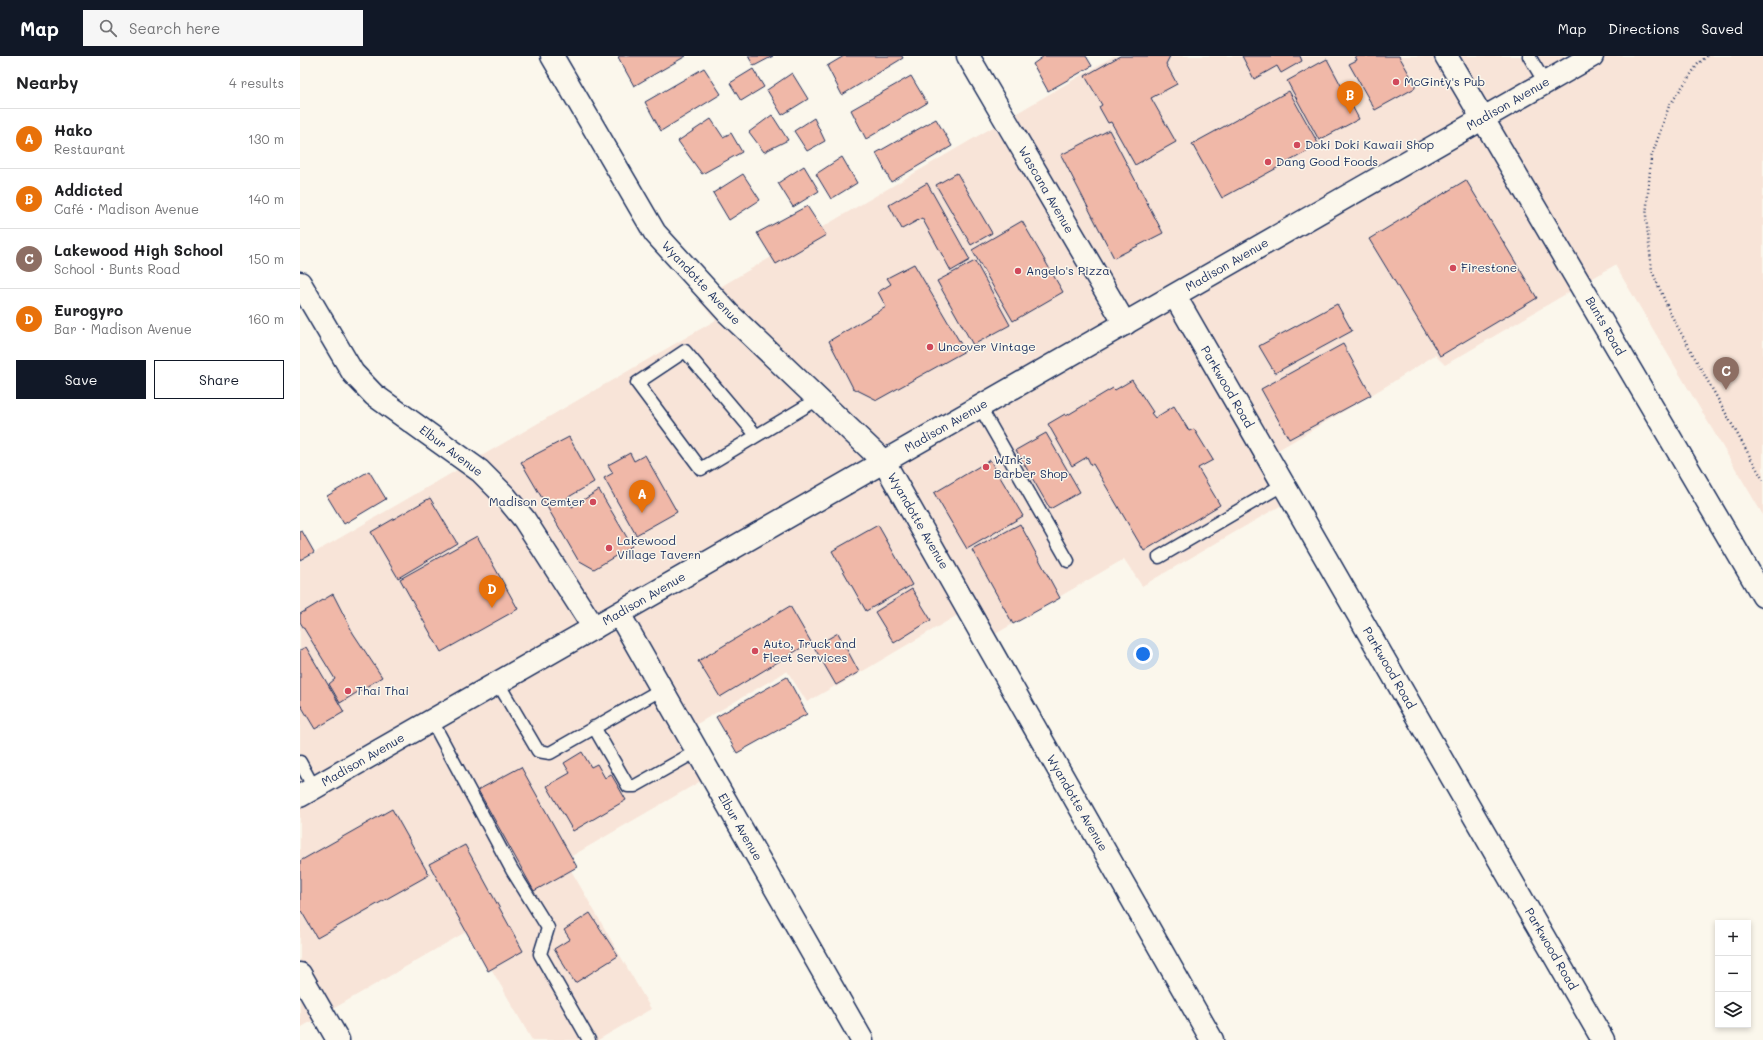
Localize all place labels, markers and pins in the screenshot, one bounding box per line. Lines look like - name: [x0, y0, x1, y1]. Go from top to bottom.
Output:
- place label: McGinty's Pub: [1404, 73, 1485, 89]
- marker: McGinty's Pub: [1391, 77, 1401, 87]
- pin: B: [1337, 81, 1363, 114]
- place label: Doki Doki Kawaii Shop: [1305, 136, 1434, 152]
- marker: Doki Doki Kawaii Shop: [1292, 140, 1302, 150]
- place label: Dang Good Foods: [1276, 153, 1378, 169]
- marker: Dang Good Foods: [1263, 157, 1273, 167]
- place label: Firestone: [1461, 259, 1517, 275]
- place label: Angelo's Pizza: [1026, 262, 1110, 278]
- marker: Firestone: [1448, 263, 1458, 273]
- marker: Angelo's Pizza: [1013, 266, 1023, 276]
- place label: Uncover Vintage: [938, 338, 1036, 354]
- marker: Uncover Vintage: [925, 342, 935, 352]
- pin: C: [1713, 357, 1739, 390]
- place label: WInk's Barber Shop: [994, 451, 1068, 481]
- marker: WInk's Barber Shop: [981, 462, 991, 472]
- pin: A: [629, 480, 655, 513]
- place label: Madison Cemter: [489, 493, 585, 509]
- marker: Madison Cemter: [588, 497, 598, 507]
- place label: Lakewood Village Tavern: [617, 532, 701, 562]
- marker: Lakewood Village Tavern: [604, 543, 614, 553]
- pin: D: [479, 575, 505, 608]
- place label: Auto, Truck and Fleet Services: [763, 635, 856, 665]
- marker: Auto, Truck and Fleet Services: [750, 646, 760, 656]
- place label: Thai Thai: [356, 682, 409, 698]
- marker: Thai Thai: [343, 686, 353, 696]

